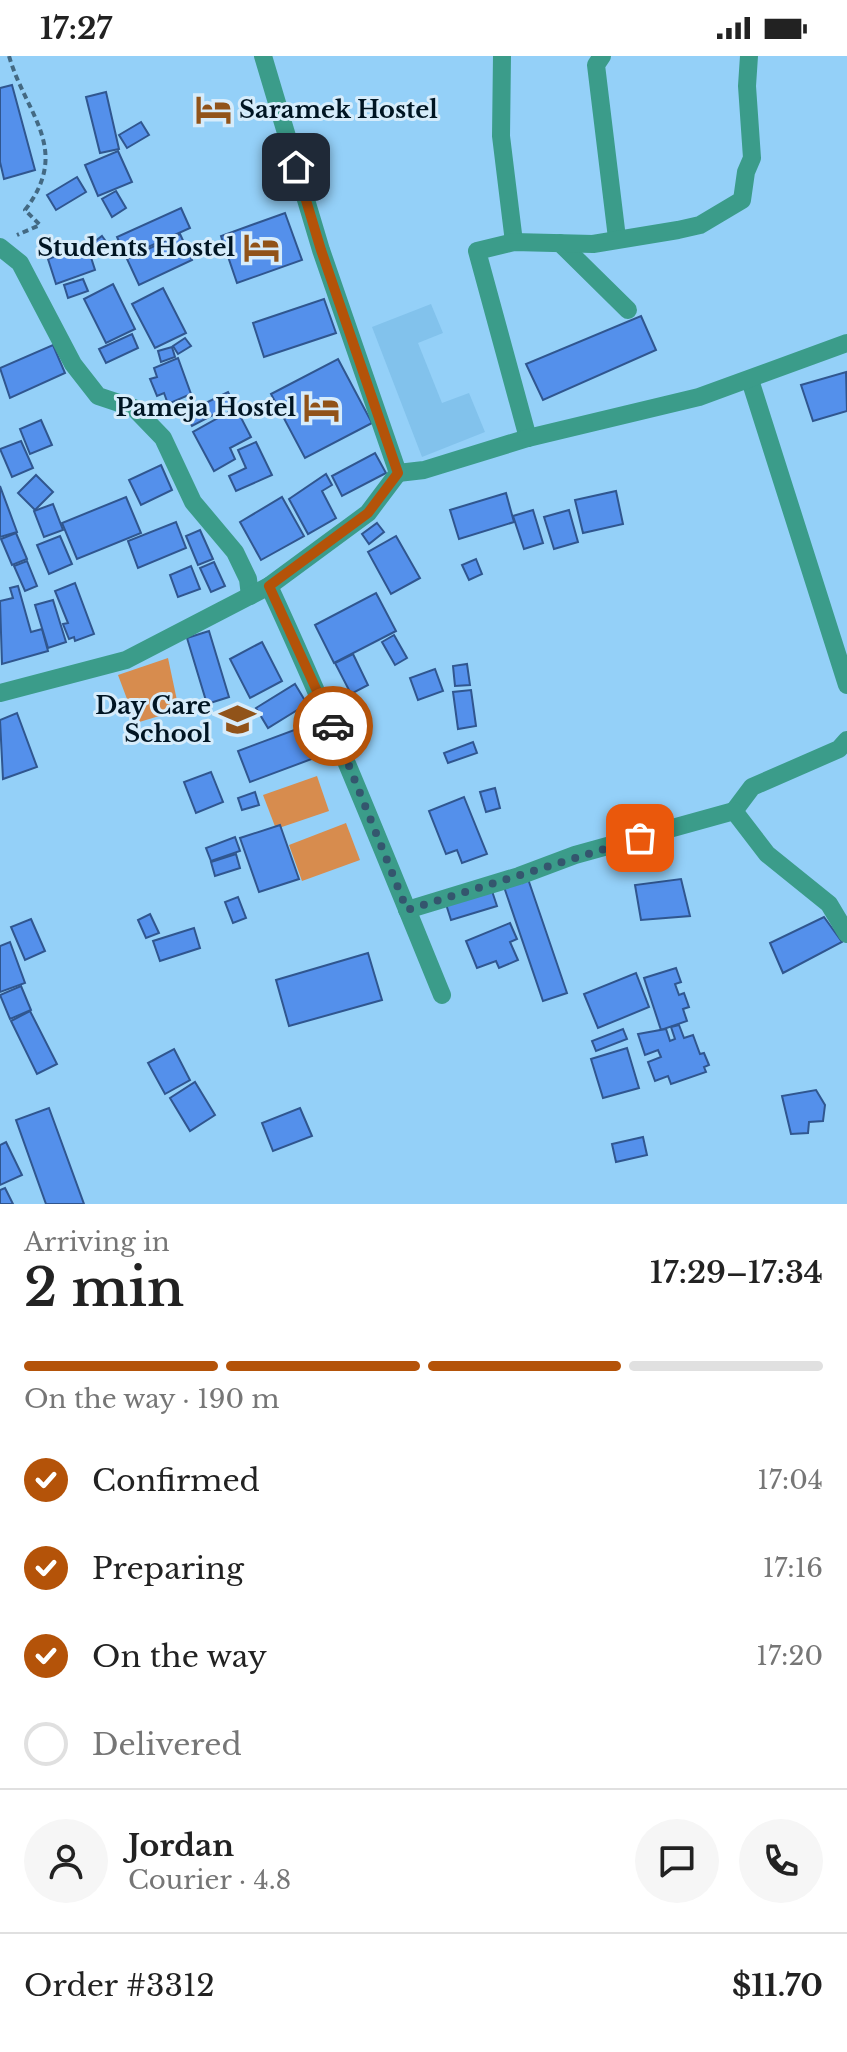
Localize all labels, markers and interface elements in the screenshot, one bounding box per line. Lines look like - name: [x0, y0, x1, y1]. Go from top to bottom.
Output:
- text: 17:27: [40, 10, 112, 47]
- hotel icon: Saramek Hostel: [194, 91, 232, 129]
- place label: Saramek Hostel: [239, 95, 438, 124]
- pin: [262, 133, 330, 201]
- icon: home: [274, 145, 318, 189]
- hotel icon: Students Hostel: [242, 229, 280, 267]
- place label: Students Hostel: [37, 233, 235, 262]
- hotel icon: Pameja Hostel: [303, 389, 341, 427]
- place label: Pameja Hostel: [116, 393, 296, 422]
- courier: [293, 686, 373, 766]
- place label: Day Care School: [95, 691, 211, 748]
- school or university icon: Day Care School: [218, 701, 256, 739]
- icon: car: [311, 704, 355, 748]
- pin: [606, 804, 674, 872]
- icon: bag: [618, 816, 662, 860]
- text: Arriving in: [24, 1226, 170, 1258]
- text: 17:29–17:34: [650, 1254, 823, 1291]
- text: 2 min: [24, 1256, 184, 1320]
- text: On the way · 190 m: [24, 1383, 279, 1415]
- icon: check: [24, 1458, 68, 1502]
- text: Confirmed: [92, 1462, 260, 1499]
- text: 17:04: [757, 1464, 823, 1496]
- icon: check: [24, 1546, 68, 1590]
- text: Preparing: [92, 1550, 244, 1587]
- text: 17:16: [763, 1552, 823, 1584]
- icon: check: [24, 1634, 68, 1678]
- text: On the way: [92, 1638, 267, 1675]
- text: 17:20: [756, 1640, 823, 1672]
- text: Delivered: [92, 1726, 242, 1763]
- button: person: [24, 1819, 108, 1903]
- button: chat: [635, 1819, 719, 1903]
- button: phone: [739, 1819, 823, 1903]
- text: Jordan: [128, 1827, 234, 1864]
- text: Courier · 4.8: [128, 1864, 291, 1896]
- text: Order #3312: [24, 1967, 215, 2004]
- text: $11.70: [732, 1967, 823, 2004]

